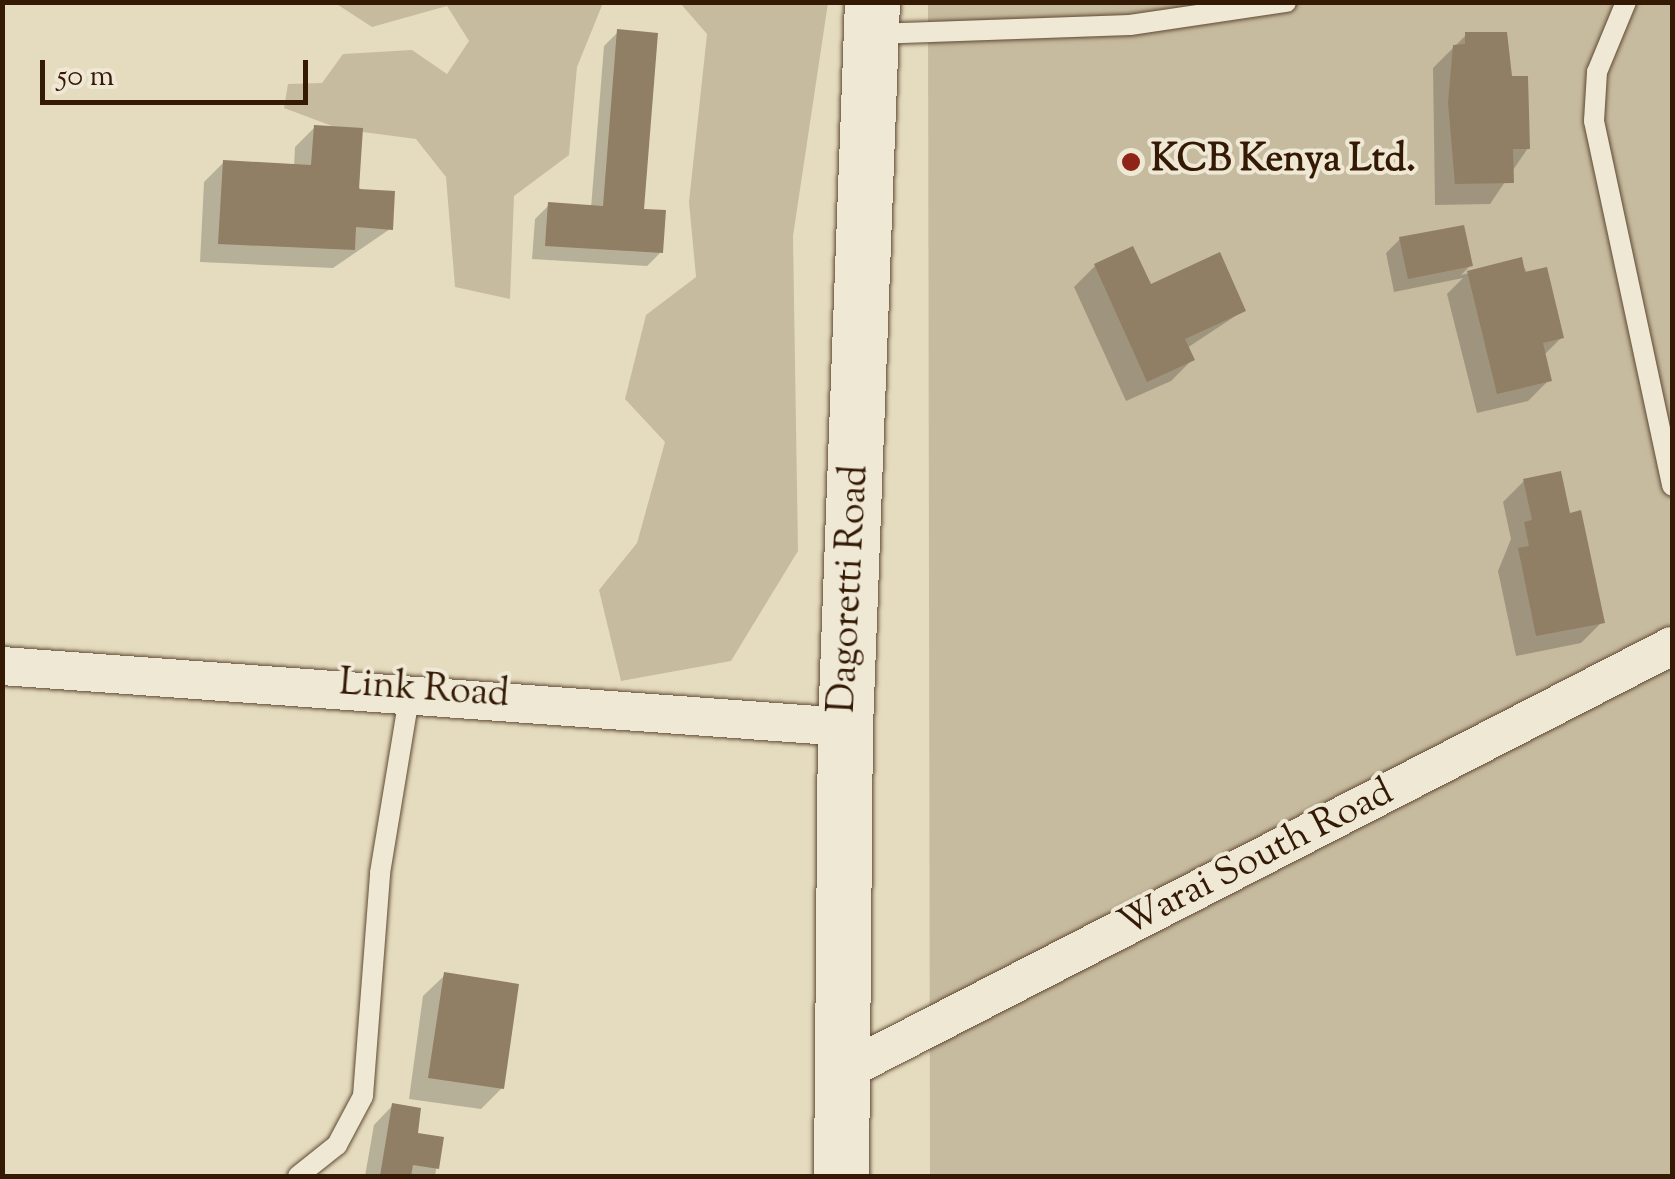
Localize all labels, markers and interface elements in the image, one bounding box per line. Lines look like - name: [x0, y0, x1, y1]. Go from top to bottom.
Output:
- scale bar: [45, 40, 312, 102]
- text: 50 m: [57, 56, 114, 99]
- place label: KCB Kenya Ltd.: [1151, 139, 1416, 185]
- marker: KCB Kenya Ltd.: [1120, 151, 1142, 173]
- street label: Dagoretti Road: [822, 464, 880, 714]
- street label: Link Road: [337, 662, 511, 720]
- street label: Warai South Road: [1112, 771, 1402, 949]

